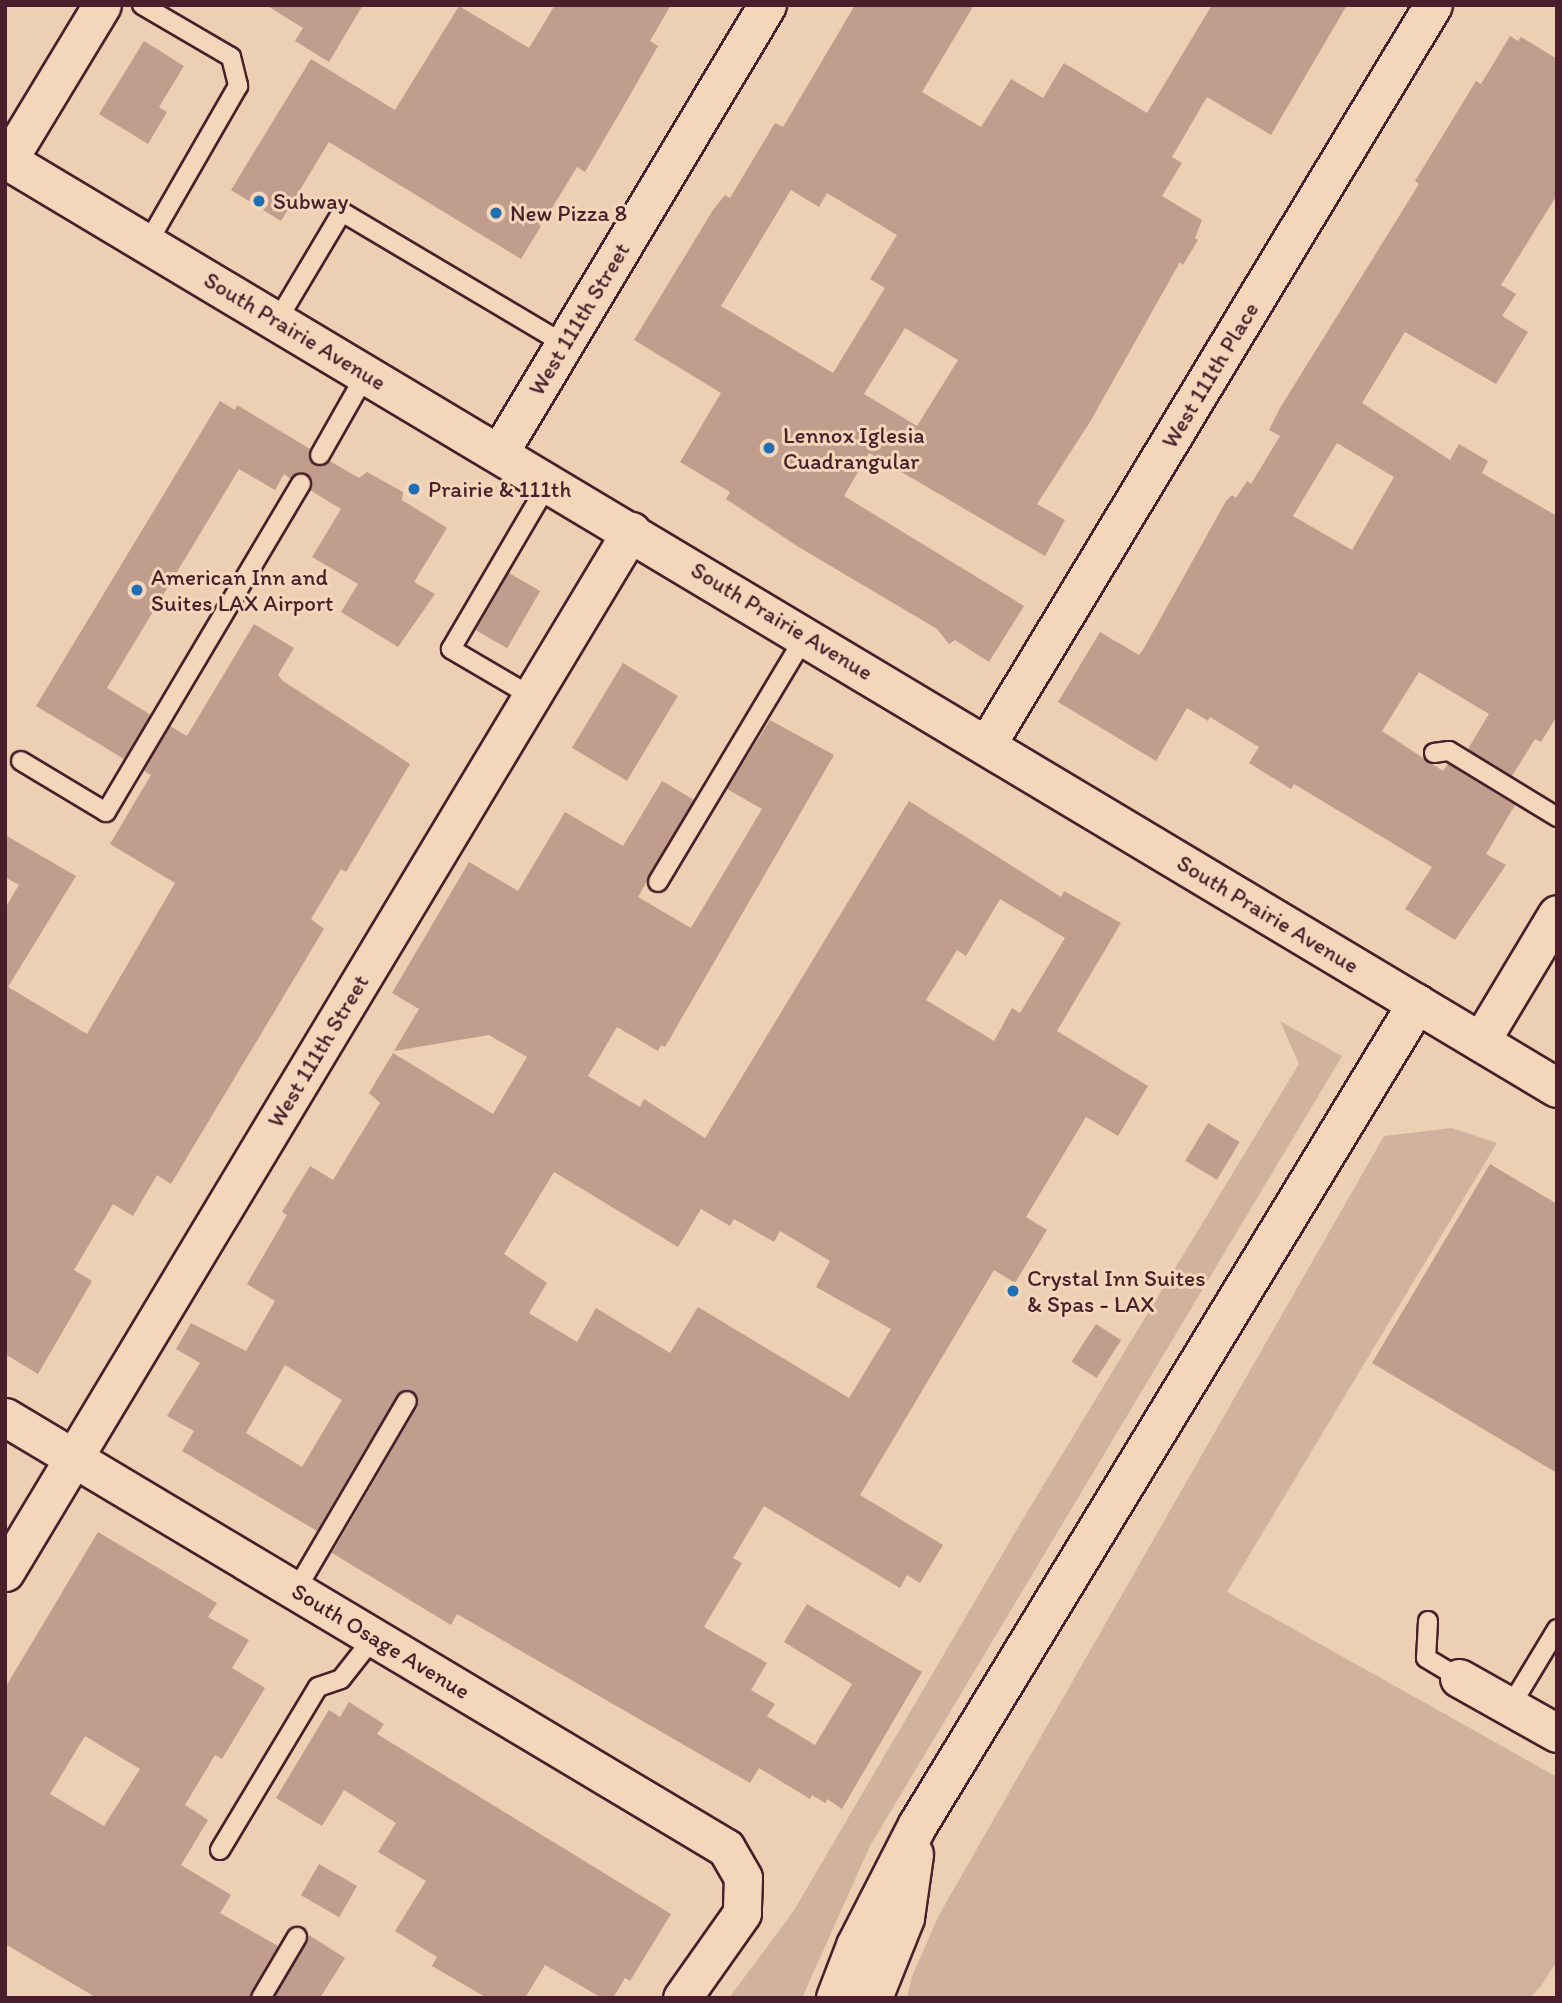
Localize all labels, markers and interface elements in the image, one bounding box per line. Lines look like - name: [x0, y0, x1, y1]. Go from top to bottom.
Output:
- place label: Subway: [273, 187, 348, 215]
- marker: Subway: [251, 193, 267, 209]
- place label: New Pizza 8: [510, 199, 627, 227]
- marker: New Pizza 8: [488, 205, 504, 221]
- street label: West 111th Street: [523, 238, 635, 400]
- street label: South Prairie Avenue: [200, 266, 390, 396]
- street label: West 111th Place: [1156, 297, 1264, 453]
- place label: Lennox Iglesia Cuadrangular: [783, 421, 925, 475]
- marker: Lennox Iglesia Cuadrangular: [761, 440, 777, 456]
- place label: Prairie & 111th: [428, 475, 571, 503]
- marker: Prairie & 111th: [406, 481, 422, 497]
- street label: South Prairie Avenue: [687, 556, 877, 686]
- place label: American Inn and Suites LAX Airport: [151, 563, 334, 617]
- marker: American Inn and Suites LAX Airport: [129, 582, 145, 598]
- street label: South Prairie Avenue: [1173, 849, 1363, 979]
- street label: West 111th Street: [262, 970, 374, 1132]
- place label: Crystal Inn Suites & Spas - LAX: [1027, 1264, 1205, 1318]
- marker: Crystal Inn Suites & Spas - LAX: [1005, 1283, 1021, 1299]
- street label: South Osage Avenue: [288, 1577, 474, 1705]

